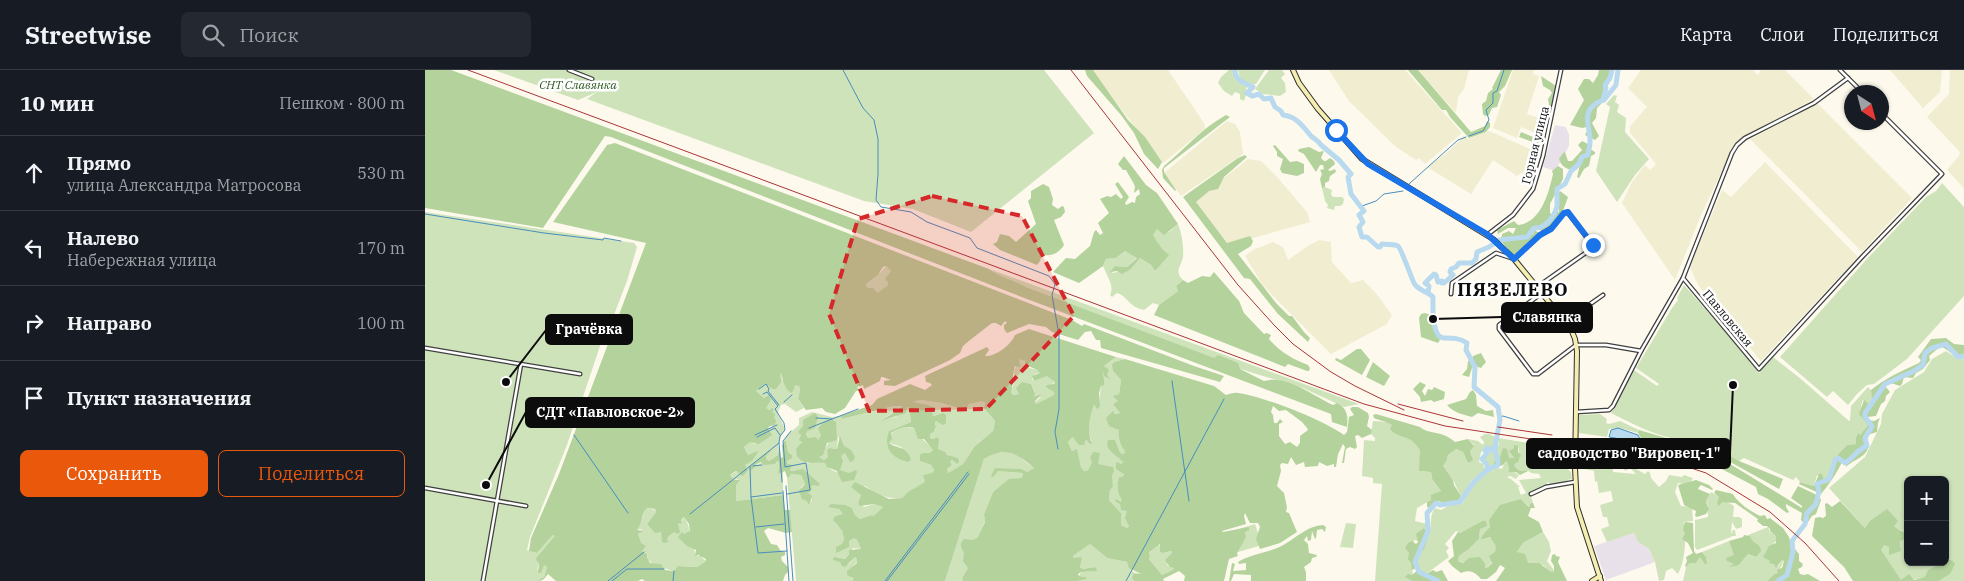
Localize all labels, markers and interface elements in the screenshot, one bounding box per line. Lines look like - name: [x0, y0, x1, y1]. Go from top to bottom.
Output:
- search box: [181, 12, 531, 57]
- text: Streetwise: [25, 19, 151, 51]
- icon: search: [199, 21, 227, 49]
- text: Поиск: [239, 23, 298, 47]
- text: Карта: [1680, 23, 1732, 46]
- text: Слои: [1760, 23, 1805, 46]
- text: Поделиться: [1833, 23, 1939, 46]
- park label: СНТ Славянка: [539, 77, 617, 92]
- north arrow: [1844, 85, 1889, 130]
- text: 10 мин: [20, 89, 94, 117]
- text: Пешком · 800 m: [279, 93, 405, 113]
- street label: Горная улица: [1518, 104, 1552, 186]
- route start: [1325, 119, 1348, 142]
- text: Прямо: [67, 151, 131, 175]
- icon: ahead: [20, 159, 48, 187]
- text: 530 m: [357, 163, 405, 183]
- text: улица Александра Матросова: [67, 175, 301, 195]
- text: Налево: [67, 226, 139, 250]
- icon: left: [20, 234, 48, 262]
- route end: [1582, 234, 1605, 257]
- text: 170 m: [357, 238, 405, 258]
- text: Набережная улица: [67, 250, 217, 270]
- district label: ПЯЗЕЛЕВО: [1457, 278, 1569, 301]
- street label: Павловская: [1700, 286, 1756, 350]
- callout: Славянка: [1502, 303, 1592, 332]
- text: Славянка: [1512, 308, 1582, 326]
- icon: right: [20, 309, 48, 337]
- text: Направо: [67, 311, 152, 335]
- text: 100 m: [357, 313, 405, 333]
- callout: Грачёвка: [546, 315, 632, 344]
- text: Грачёвка: [556, 320, 622, 338]
- icon: arrive: [20, 384, 48, 412]
- text: Пункт назначения: [67, 386, 251, 410]
- callout: СДТ «Павловское-2»: [526, 398, 694, 427]
- text: СДТ «Павловское-2»: [536, 403, 684, 421]
- callout: садоводство "Вировец-1": [1527, 439, 1730, 468]
- text: садоводство "Вировец-1": [1537, 444, 1721, 462]
- button: Сохранить: [20, 450, 208, 497]
- button: Поделиться: [218, 450, 405, 497]
- map controls: [1904, 476, 1949, 566]
- button: +: [1904, 476, 1949, 521]
- button: −: [1904, 521, 1949, 566]

